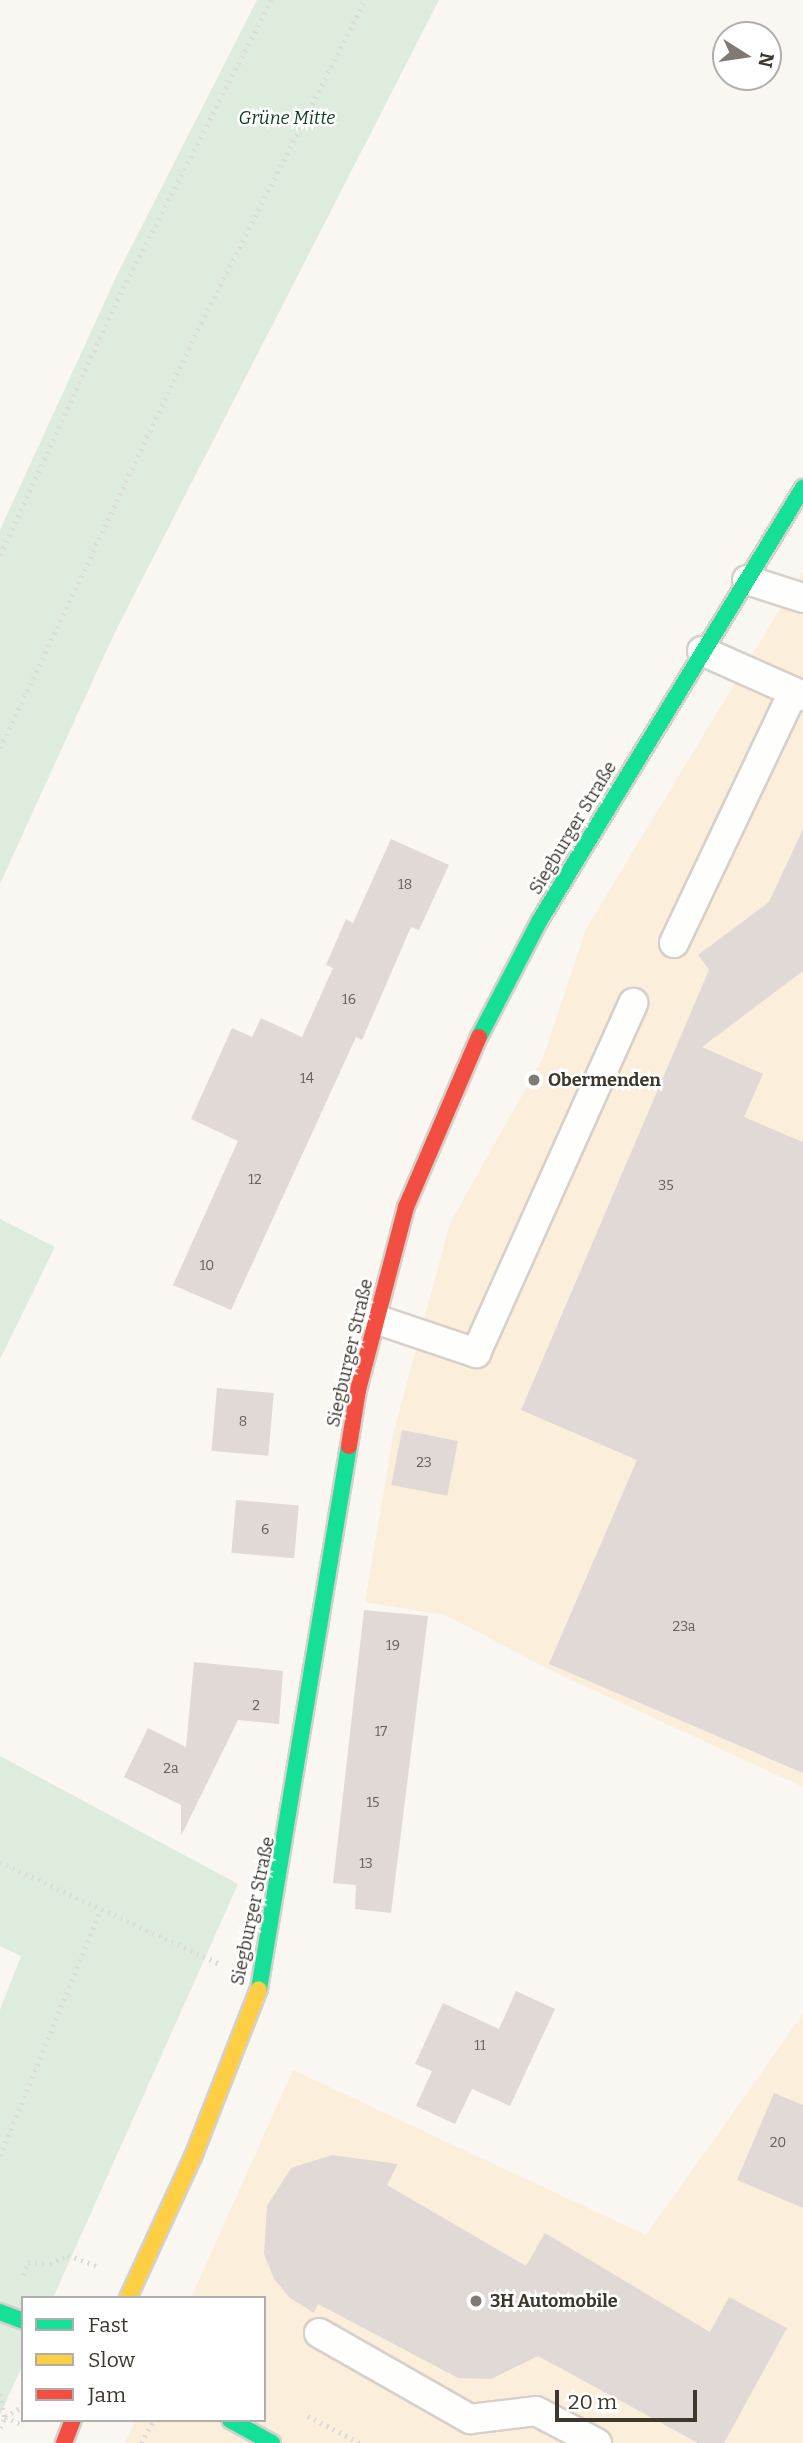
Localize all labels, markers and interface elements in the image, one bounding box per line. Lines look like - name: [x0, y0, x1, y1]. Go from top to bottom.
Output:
- north arrow: [712, 21, 782, 91]
- text: N: [753, 50, 779, 70]
- park label: Grüne Mitte: [239, 107, 335, 129]
- street label: Siegburger Straße: [525, 758, 621, 898]
- house number: 18: [398, 877, 412, 893]
- house number: 16: [342, 992, 356, 1008]
- place label: Obermenden: [548, 1069, 661, 1091]
- house number: 14: [300, 1071, 314, 1087]
- marker: Obermenden: [526, 1072, 542, 1088]
- house number: 12: [248, 1172, 262, 1188]
- house number: 35: [658, 1178, 674, 1194]
- house number: 10: [200, 1258, 214, 1274]
- street label: Siegburger Straße: [322, 1277, 378, 1429]
- house number: 8: [239, 1414, 247, 1430]
- house number: 23: [416, 1455, 432, 1471]
- house number: 6: [261, 1522, 269, 1538]
- house number: 23a: [673, 1619, 695, 1635]
- house number: 19: [386, 1638, 400, 1654]
- house number: 2: [252, 1698, 260, 1714]
- house number: 17: [375, 1724, 387, 1740]
- house number: 2a: [163, 1761, 179, 1777]
- house number: 15: [366, 1795, 380, 1811]
- street label: Siegburger Straße: [227, 1835, 279, 1987]
- house number: 13: [359, 1856, 373, 1872]
- house number: 11: [474, 2038, 486, 2054]
- house number: 20: [770, 2135, 786, 2151]
- place label: 3H Automobile: [490, 2290, 618, 2312]
- marker: 3H Automobile: [468, 2293, 484, 2309]
- legend: [21, 2296, 266, 2422]
- text: Fast: [88, 2312, 128, 2338]
- text: Slow: [88, 2347, 135, 2373]
- scale bar: [558, 2376, 700, 2420]
- text: Jam: [88, 2382, 126, 2408]
- text: 20 m: [568, 2389, 617, 2415]

